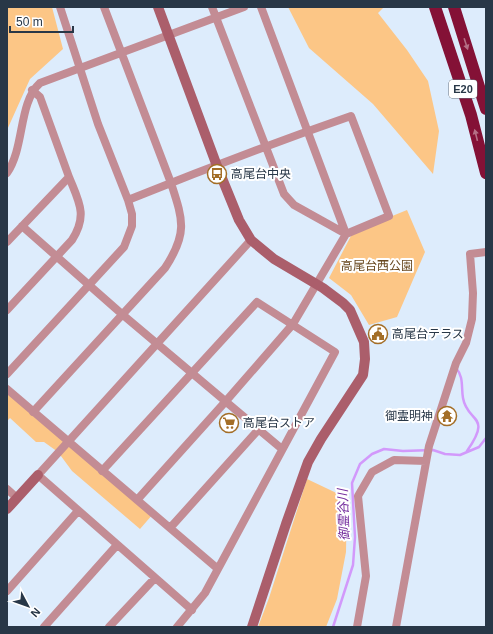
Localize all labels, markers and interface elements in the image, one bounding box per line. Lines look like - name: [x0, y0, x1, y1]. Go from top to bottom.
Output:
- scale bar: [10, 8, 73, 34]
- text: 50 m: [16, 15, 43, 29]
- one-way arrow: [463, 38, 469, 50]
- road number: E20: [449, 80, 477, 98]
- one-way arrow: [473, 129, 479, 141]
- bus stop icon: 高尾台中央: [206, 163, 228, 185]
- place label: 高尾台中央: [231, 167, 291, 181]
- park label: 高尾台西公園: [341, 259, 413, 273]
- public building icon: 高尾台テラス: [367, 323, 389, 345]
- place label: 高尾台テラス: [392, 327, 464, 341]
- temple icon: 御霊明神: [436, 405, 458, 427]
- place label: 御霊明神: [385, 409, 433, 423]
- supermarket icon: 高尾台ストア: [218, 412, 240, 434]
- place label: 高尾台ストア: [243, 416, 315, 430]
- water label: 御霊谷川: [335, 487, 352, 541]
- north arrow: [8, 586, 48, 626]
- text: N: [28, 606, 43, 620]

